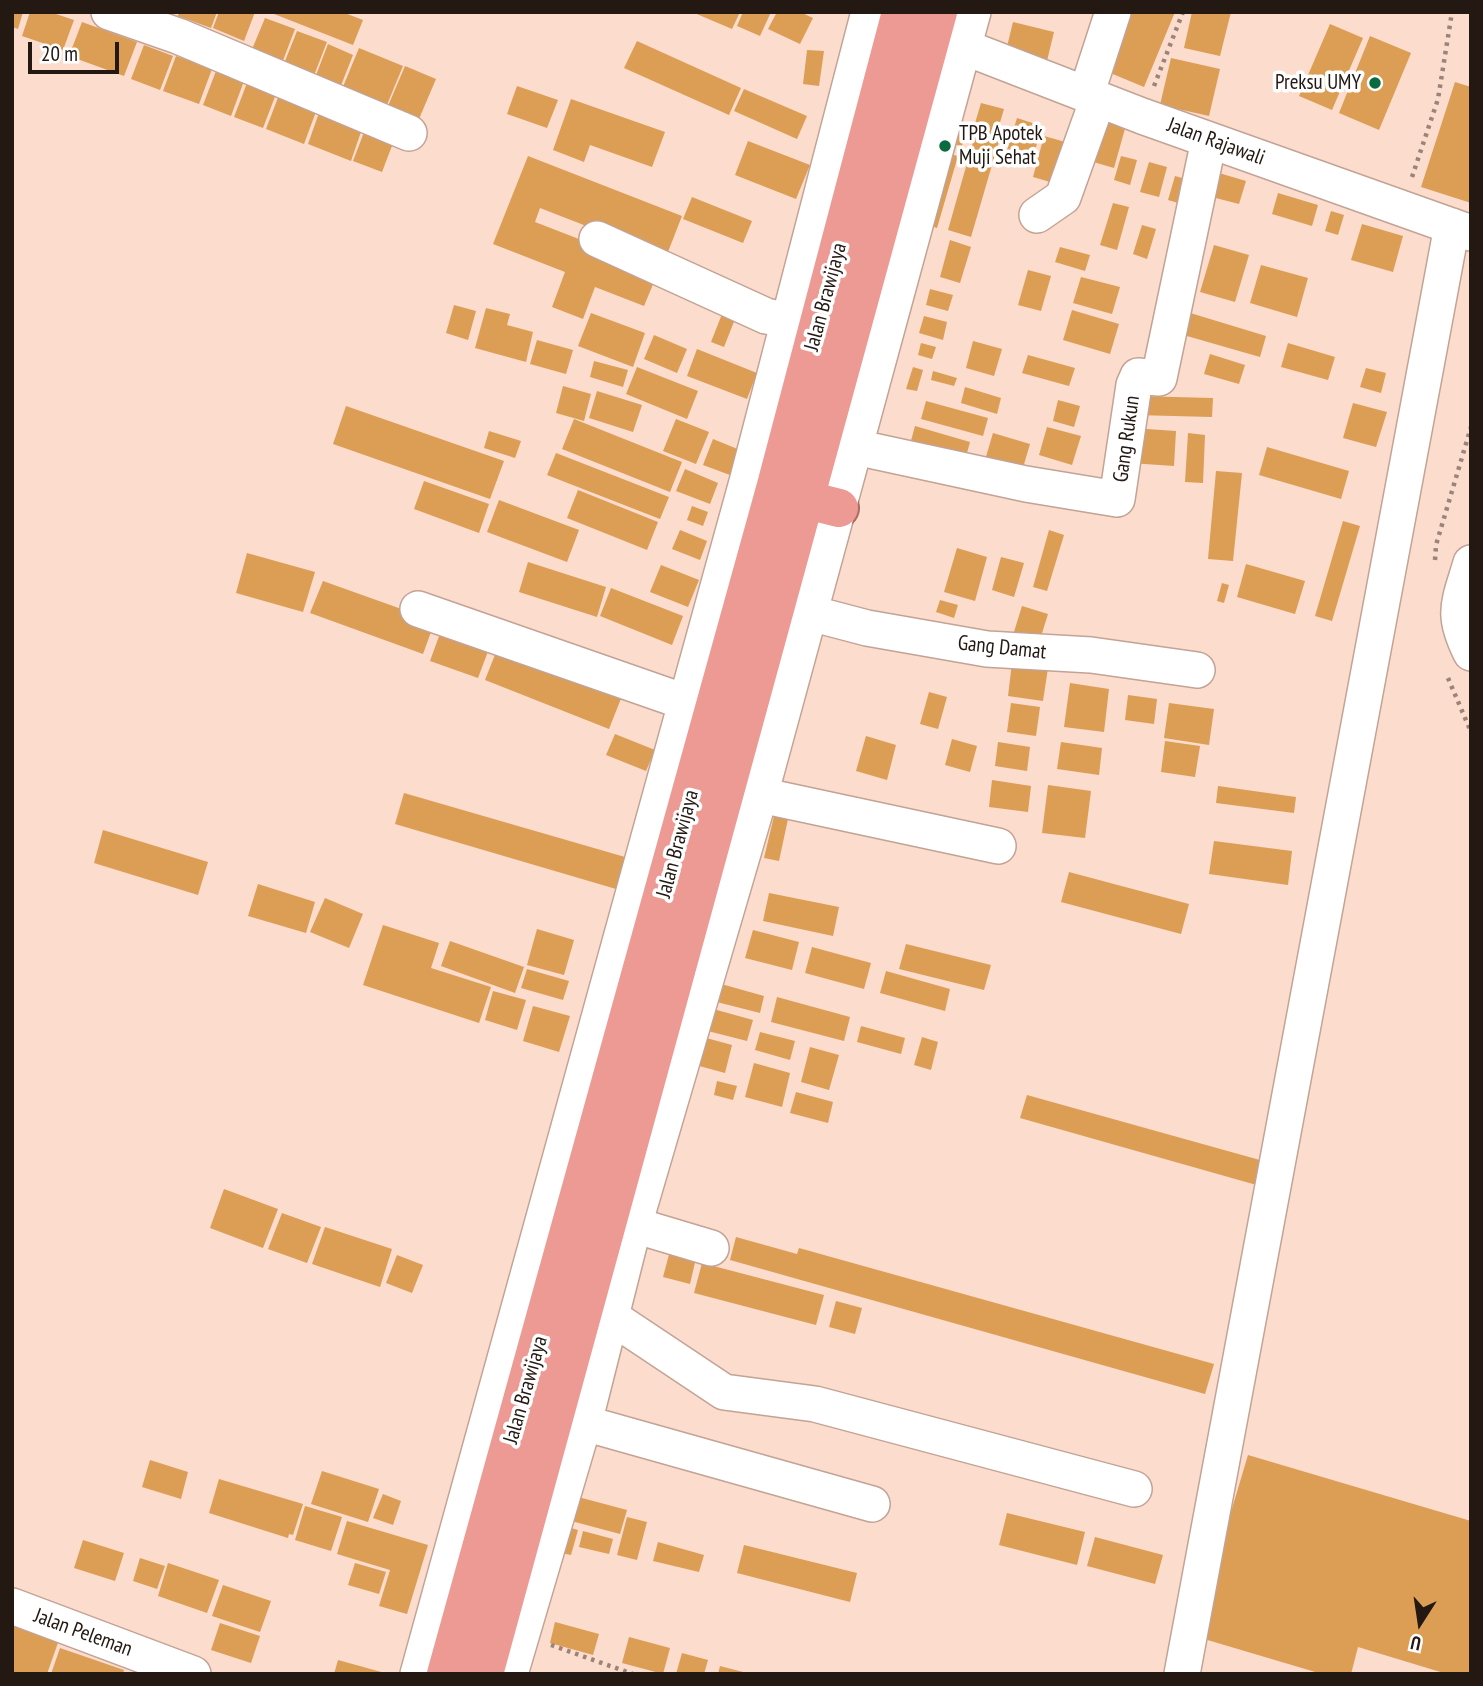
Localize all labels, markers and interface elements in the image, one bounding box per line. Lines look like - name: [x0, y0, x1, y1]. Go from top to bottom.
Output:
- scale bar: [32, 28, 122, 72]
- text: 20 m: [41, 40, 78, 67]
- place label: Preksu UMY: [1275, 70, 1361, 96]
- marker: Preksu UMY: [1367, 75, 1383, 91]
- street label: Jalan Rajawali: [1164, 113, 1268, 171]
- place label: TPB Apotek Muji Sehat: [959, 121, 1043, 171]
- marker: TPB Apotek Muji Sehat: [937, 138, 953, 154]
- street label: Jalan Brawijaya: [800, 240, 852, 354]
- street label: Gang Rukun: [1108, 394, 1146, 484]
- street label: Gang Damat: [957, 631, 1047, 665]
- street label: Jalan Brawijaya: [652, 787, 704, 901]
- street label: Jalan Brawijaya: [499, 1333, 553, 1447]
- north arrow: [1385, 1588, 1455, 1658]
- street label: Jalan Peleman: [30, 1604, 136, 1662]
- text: U: [1408, 1631, 1423, 1656]

